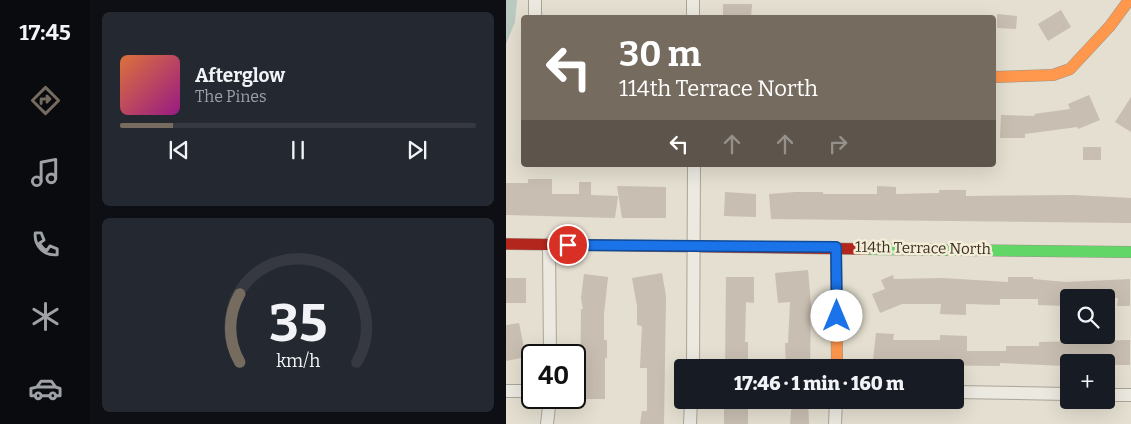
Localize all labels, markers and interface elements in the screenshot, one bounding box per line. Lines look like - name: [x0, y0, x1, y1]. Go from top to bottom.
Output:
- text: 17:45: [19, 19, 71, 46]
- text: 30 m: [619, 33, 701, 75]
- icon: left: [536, 35, 601, 100]
- text: Afterglow: [195, 64, 285, 87]
- text: 114th Terrace North: [619, 75, 818, 102]
- icon: directions: [28, 83, 63, 118]
- text: The Pines: [195, 87, 267, 106]
- icon: left: [665, 130, 693, 158]
- icon: ahead: [718, 130, 746, 158]
- icon: ahead: [771, 130, 799, 158]
- icon: right: [824, 130, 852, 158]
- icon: previous: [165, 136, 193, 164]
- icon: pause: [284, 136, 312, 164]
- icon: next: [403, 136, 431, 164]
- icon: music: [28, 155, 63, 190]
- pin: [547, 224, 589, 266]
- icon: phone: [28, 227, 63, 262]
- icon: arrive: [554, 231, 582, 259]
- street label: 114th Terrace North: [855, 238, 992, 258]
- position arrow: [810, 289, 862, 341]
- map controls: [1060, 289, 1115, 409]
- button: search: [1060, 289, 1115, 344]
- text: 35: [269, 292, 327, 355]
- icon: climate: [28, 299, 63, 334]
- speed limit sign: 40: [521, 344, 586, 409]
- text: km/h: [276, 350, 320, 372]
- button: +: [1060, 354, 1115, 409]
- icon: car: [28, 371, 63, 406]
- text: 17:46 · 1 min · 160 m: [734, 372, 904, 395]

